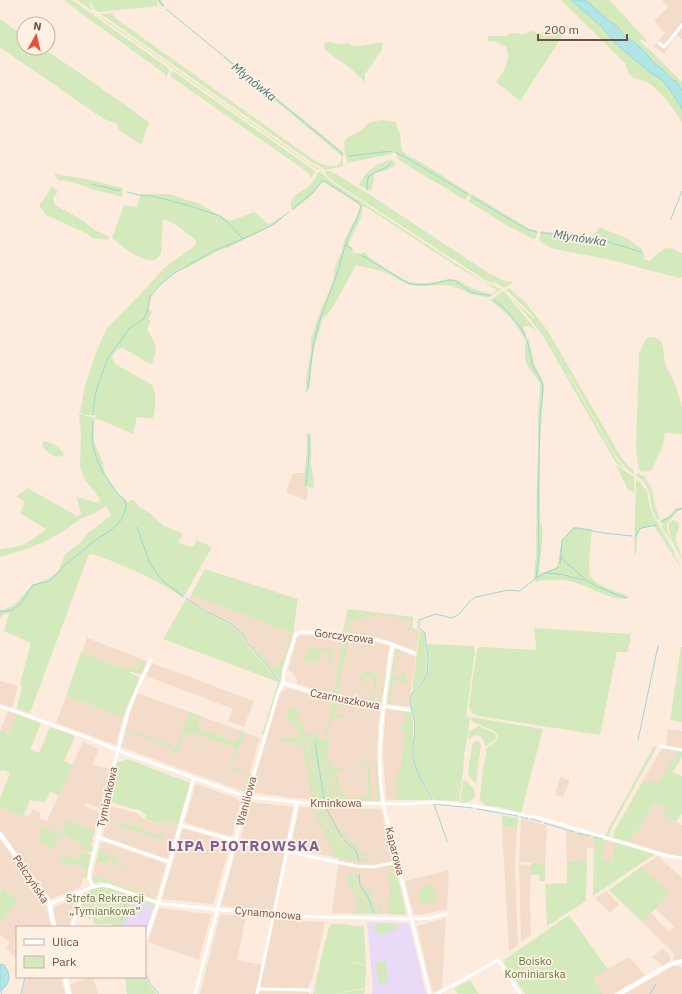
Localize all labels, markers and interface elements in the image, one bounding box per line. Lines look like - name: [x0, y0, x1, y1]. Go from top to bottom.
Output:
- north arrow: [16, 16, 56, 56]
- scale bar: [538, 16, 627, 42]
- text: N: [32, 19, 42, 34]
- text: 200 m: [544, 22, 579, 37]
- water label: Młynówka: [229, 59, 280, 104]
- water label: Młynówka: [553, 226, 608, 249]
- street label: Gorczycowa: [314, 625, 375, 647]
- street label: Czarnuszkowa: [309, 685, 381, 713]
- street label: Tymiankowa: [94, 765, 120, 829]
- street label: Waniliowa: [233, 775, 259, 827]
- street label: Kminkowa: [310, 796, 362, 810]
- street label: Kaparowa: [382, 825, 408, 877]
- district label: LIPA PIOTROWSKA: [168, 836, 320, 855]
- street label: Pełczyńska: [10, 852, 52, 906]
- park label: Strefa Rekreacji „Tymiankowa”: [66, 891, 144, 918]
- street label: Cynamonowa: [234, 903, 302, 923]
- legend: [16, 926, 146, 978]
- text: Ulica: [52, 934, 79, 949]
- text: Park: [52, 954, 77, 969]
- park label: Boisko Kominiarska: [504, 954, 566, 981]

